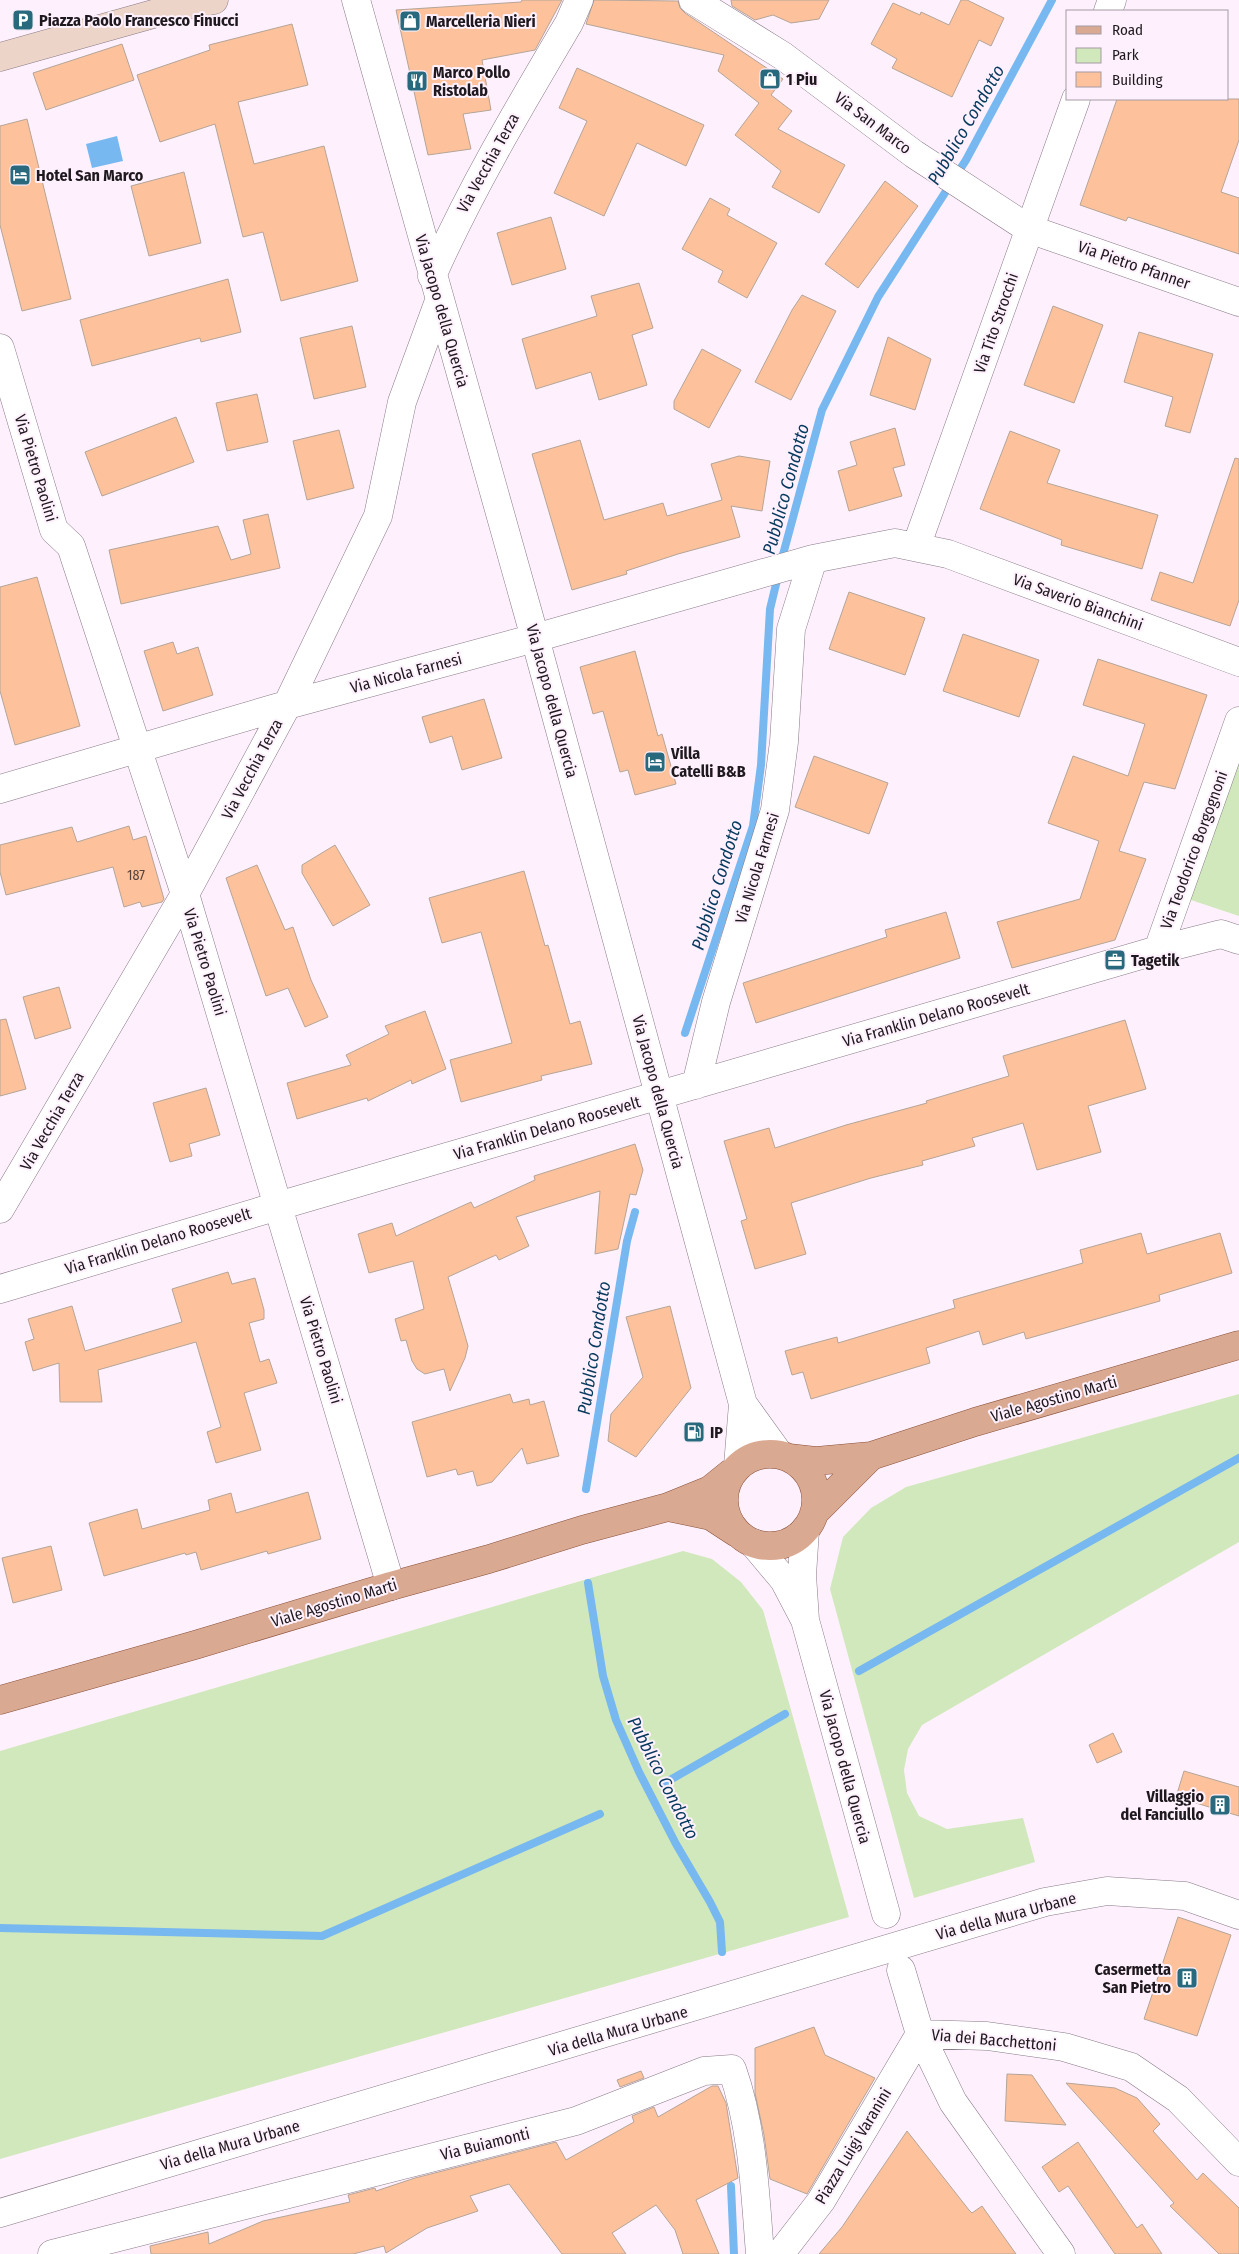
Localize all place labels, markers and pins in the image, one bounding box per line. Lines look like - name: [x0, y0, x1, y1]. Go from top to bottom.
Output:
- parking icon: Piazza Paolo Francesco Finucci: [11, 8, 35, 32]
- shop icon: Marcelleria Nieri: [398, 9, 422, 33]
- place label: Piazza Paolo Francesco Finucci: [39, 11, 239, 30]
- place label: Marcelleria Nieri: [426, 12, 536, 31]
- place label: Marco Pollo Ristolab: [433, 63, 511, 100]
- shop icon: 1 Piu: [758, 67, 782, 91]
- restaurant icon: Marco Pollo Ristolab: [405, 69, 429, 93]
- place label: 1 Piu: [786, 70, 817, 89]
- hotel icon: Hotel San Marco: [8, 163, 32, 187]
- place label: Hotel San Marco: [36, 166, 144, 185]
- place label: Villa Catelli B&B: [670, 744, 746, 781]
- hotel icon: Villa Catelli B&B: [643, 750, 667, 774]
- office icon: Tagetik: [1103, 948, 1127, 972]
- place label: Tagetik: [1131, 951, 1180, 970]
- fuel station icon: IP: [682, 1420, 706, 1444]
- place label: IP: [710, 1423, 723, 1442]
- place label: Villaggio del Fanciullo: [1120, 1787, 1204, 1824]
- building icon: Villaggio del Fanciullo: [1208, 1793, 1232, 1817]
- place label: Casermetta San Pietro: [1095, 1960, 1171, 1997]
- building icon: Casermetta San Pietro: [1175, 1966, 1199, 1990]

